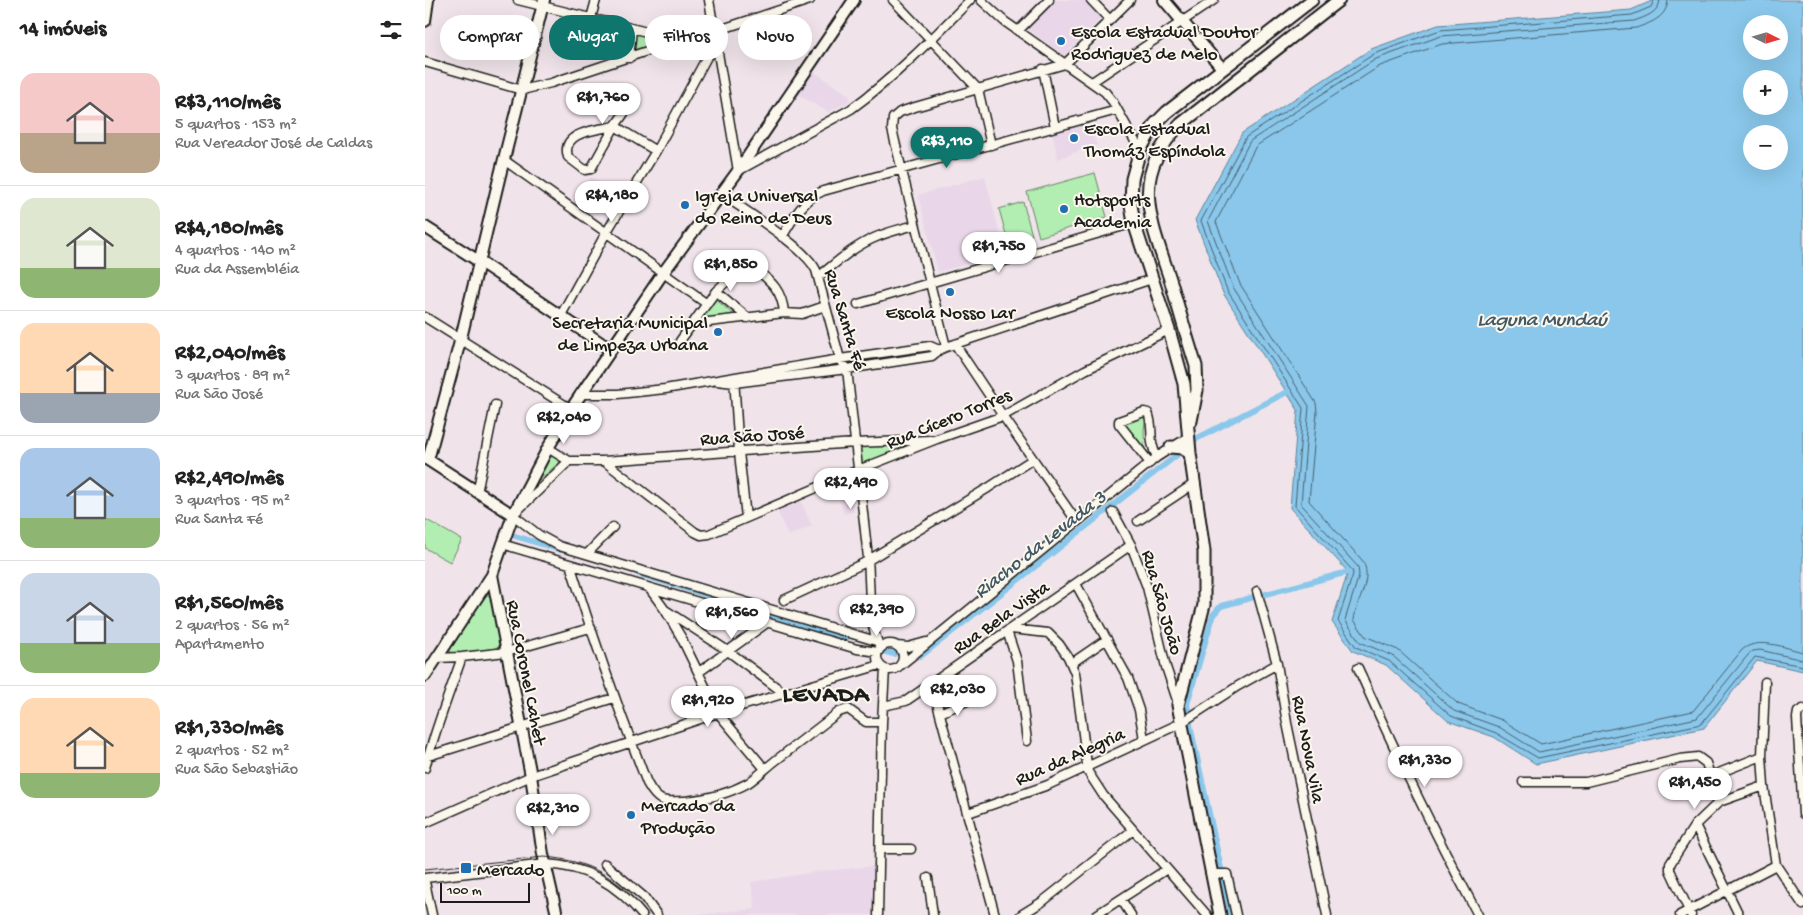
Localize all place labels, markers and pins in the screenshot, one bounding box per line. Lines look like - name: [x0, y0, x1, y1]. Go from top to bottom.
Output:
- place label: Escola Estadual Doutor Rodriguez de Melo: [1071, 22, 1260, 67]
- marker: Escola Estadual Doutor Rodriguez de Melo: [1055, 35, 1067, 47]
- pin: R$1,760: [557, 82, 649, 125]
- place label: Escola Estadual Thomáz Espíndola: [1083, 119, 1227, 164]
- pin: R$3,110: [901, 126, 993, 169]
- marker: Escola Estadual Thomáz Espíndola: [1068, 132, 1080, 144]
- pin: R$4,180: [566, 180, 658, 223]
- place label: Igreja Universal do Reino de Deus: [695, 186, 832, 231]
- place label: Hotsports Academia: [1074, 190, 1153, 235]
- marker: Igreja Universal do Reino de Deus: [679, 199, 691, 211]
- marker: Hotsports Academia: [1058, 203, 1070, 215]
- pin: R$1,750: [953, 232, 1045, 274]
- pin: R$1,850: [685, 250, 777, 292]
- marker: Escola Nosso Lar: [944, 286, 956, 298]
- place label: Escola Nosso Lar: [885, 303, 1017, 326]
- place label: Secretaria Municipal de Limpeza Urbana: [552, 313, 709, 358]
- marker: Secretaria Municipal de Limpeza Urbana: [712, 326, 724, 338]
- pin: R$2,040: [518, 402, 610, 445]
- pin: R$2,490: [805, 468, 897, 510]
- pin: R$2,390: [831, 594, 923, 637]
- pin: R$1,560: [686, 598, 778, 640]
- pin: R$2,030: [912, 674, 1004, 717]
- pin: R$1,920: [662, 686, 754, 728]
- pin: R$1,330: [1379, 746, 1471, 788]
- pin: R$1,450: [1649, 768, 1741, 810]
- pin: R$2,310: [507, 794, 599, 836]
- place label: Mercado da Produção: [640, 796, 736, 841]
- marker: Mercado da Produção: [625, 809, 637, 821]
- place label: Mercado: [477, 860, 545, 883]
- marker: Mercado: [459, 861, 473, 875]

